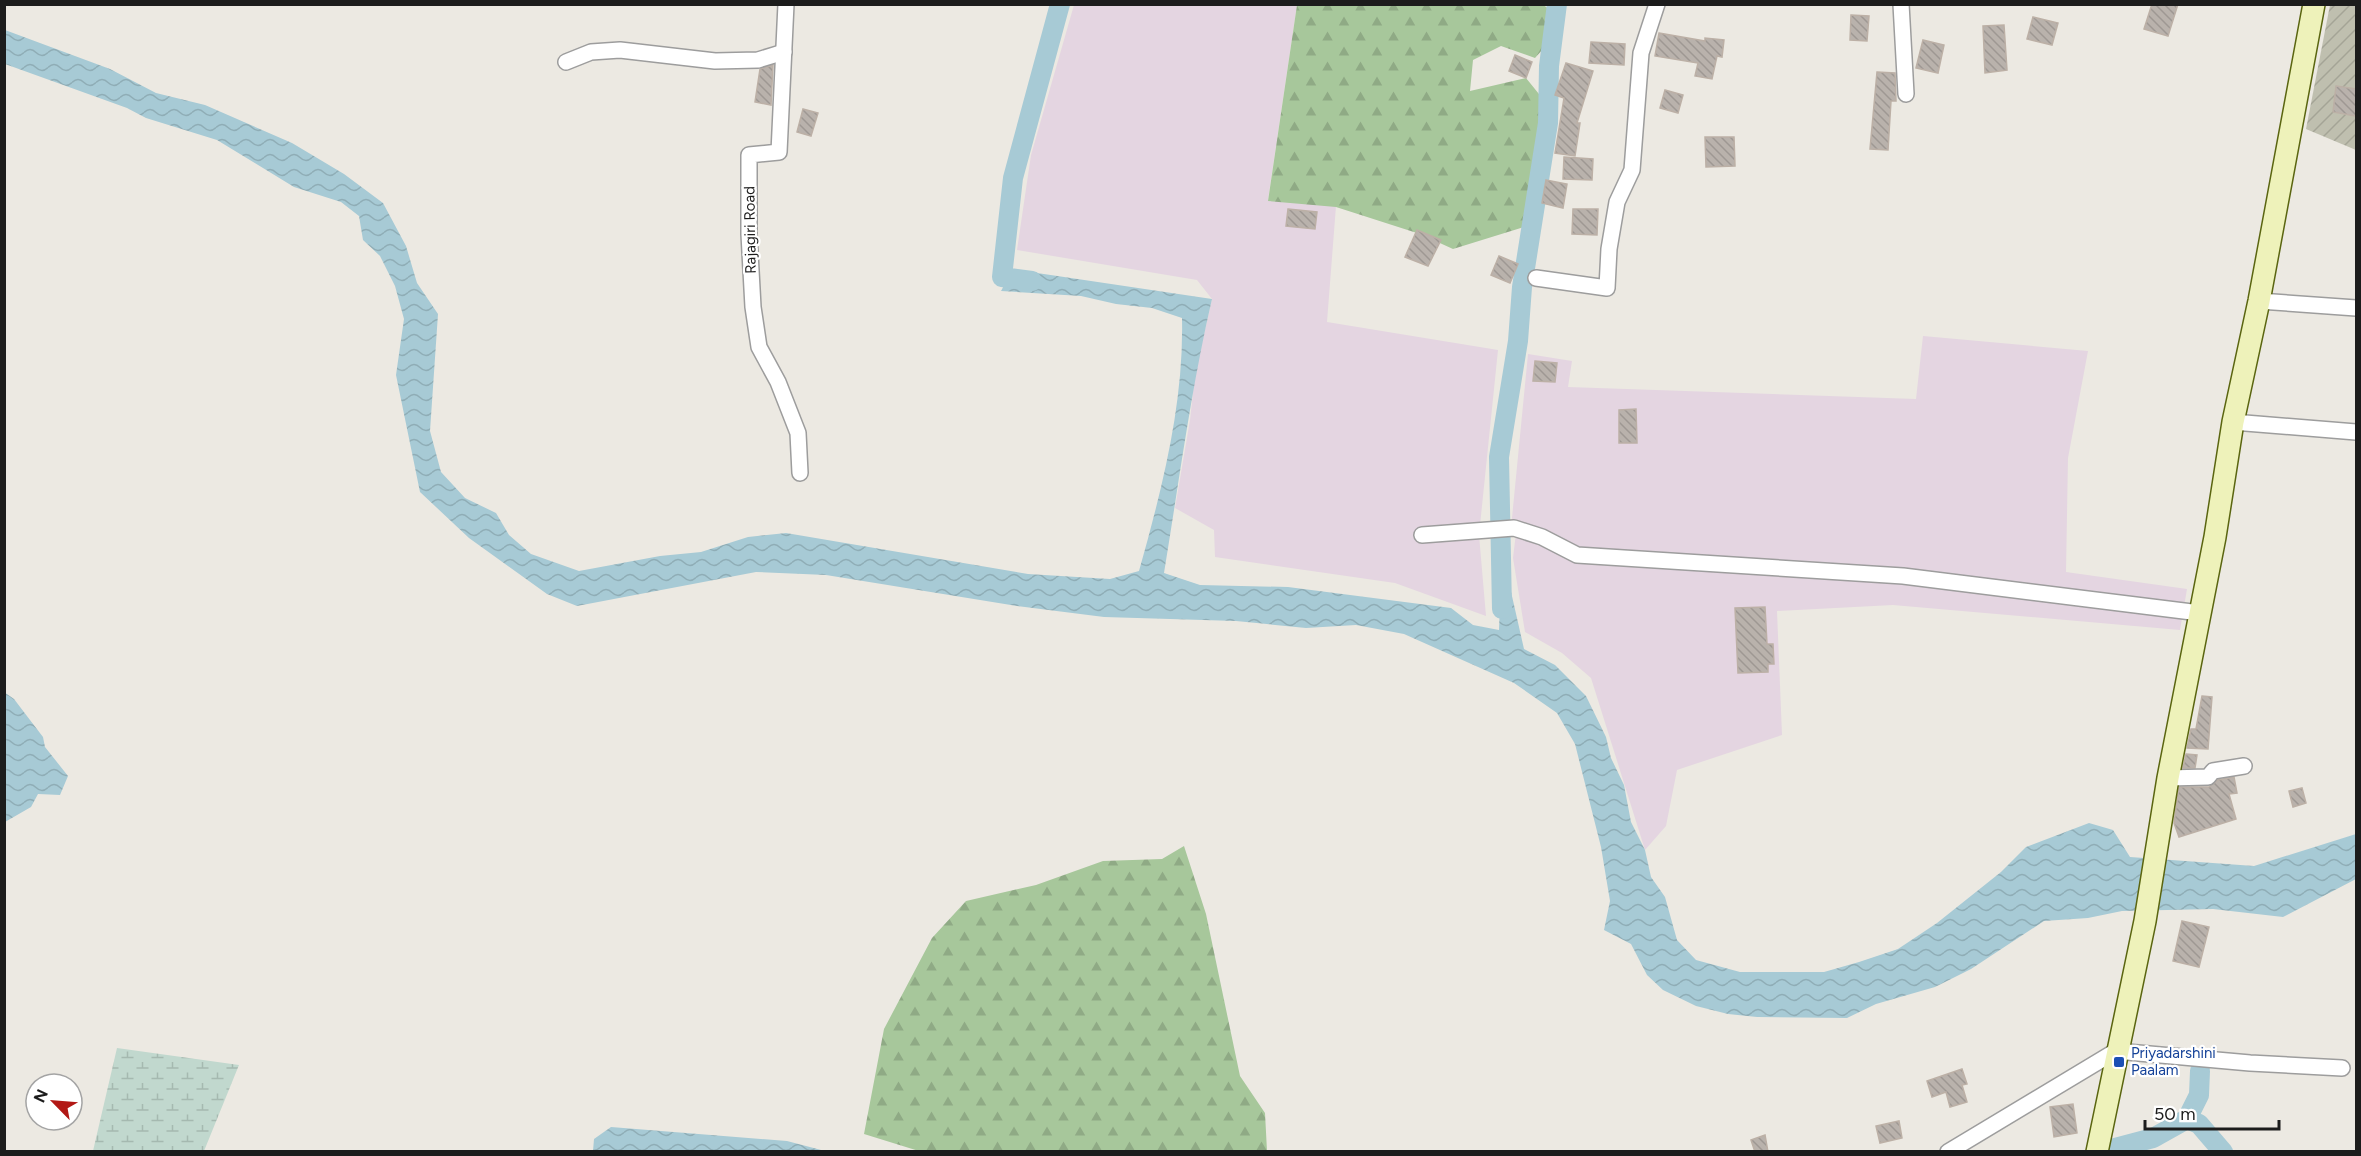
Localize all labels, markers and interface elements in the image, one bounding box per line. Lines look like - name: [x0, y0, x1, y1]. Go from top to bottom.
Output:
- street label: Rajagiri Road: [740, 186, 760, 274]
- place label: Priyadarshini Paalam: [2131, 1044, 2216, 1079]
- marker: Priyadarshini Paalam: [2112, 1055, 2126, 1069]
- north arrow: [24, 1072, 84, 1132]
- text: N: [30, 1086, 52, 1105]
- scale bar: [2145, 1093, 2278, 1131]
- text: 50 m: [2154, 1103, 2196, 1125]

